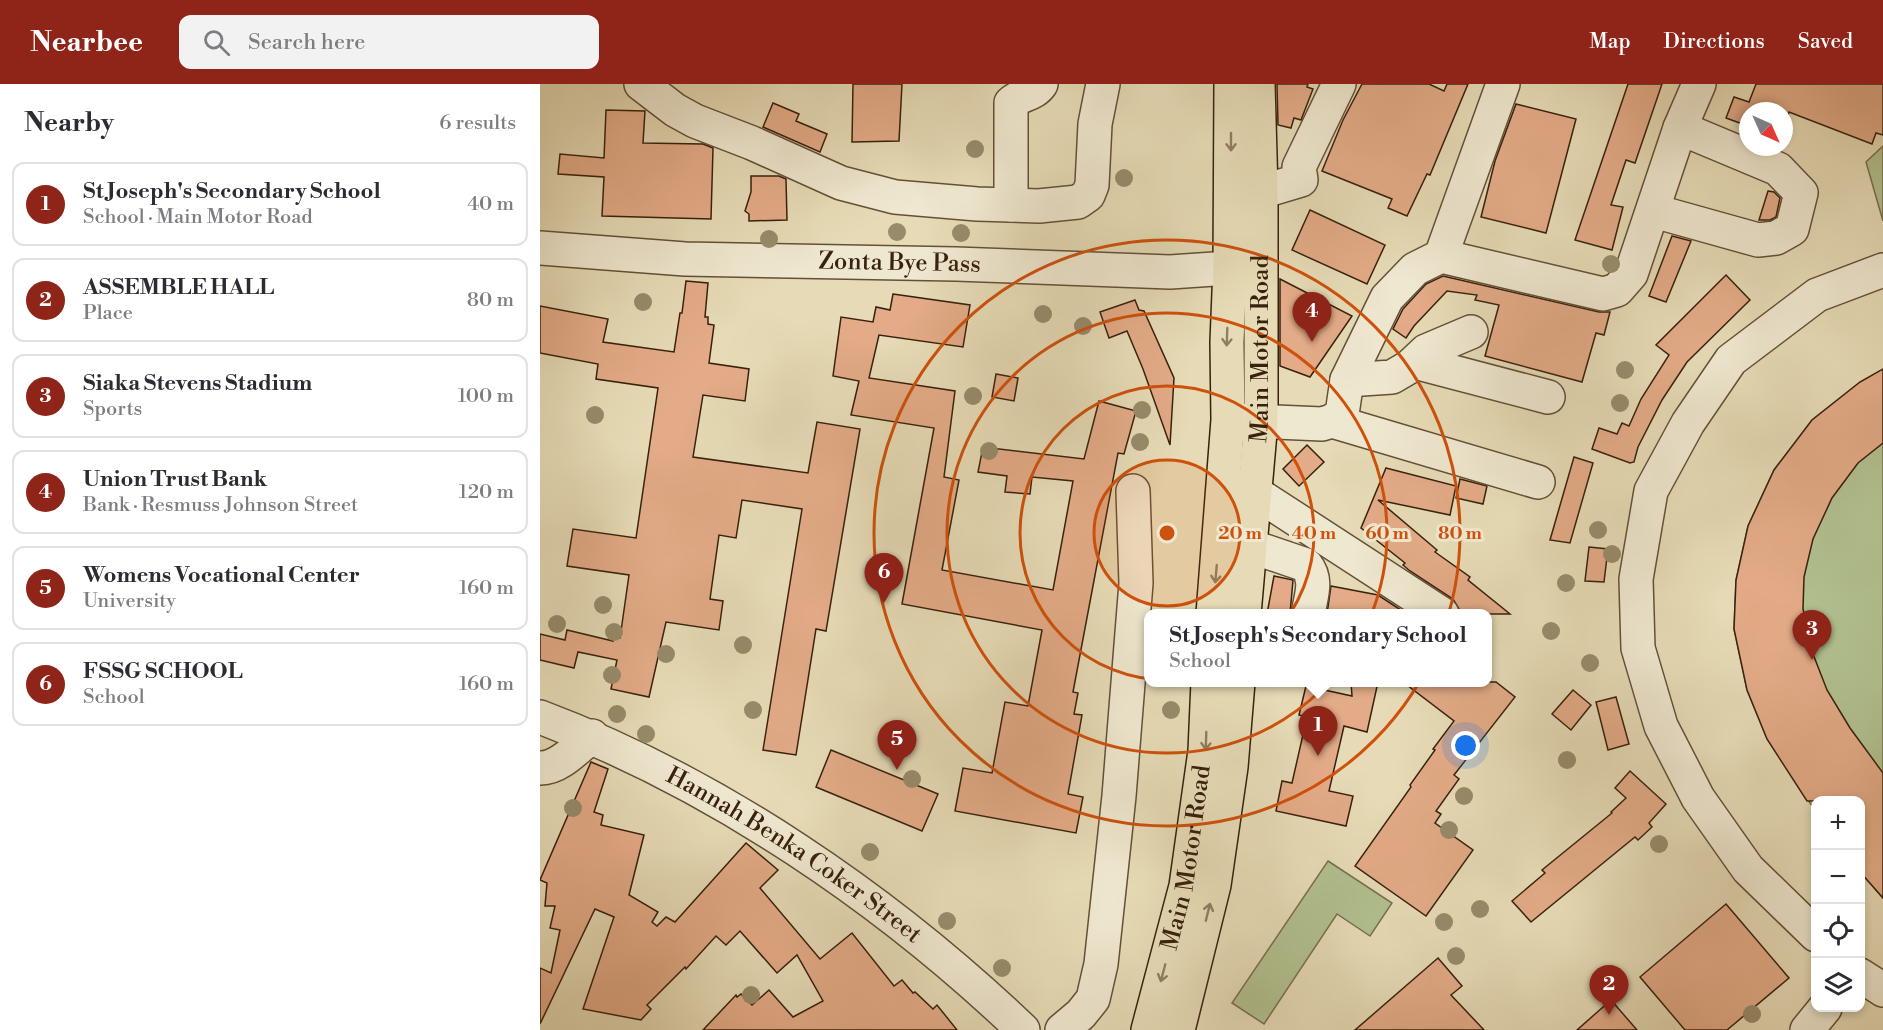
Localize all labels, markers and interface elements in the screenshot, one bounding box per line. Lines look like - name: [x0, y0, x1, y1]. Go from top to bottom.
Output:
- search box: [179, 15, 599, 69]
- text: Nearbee: [30, 25, 143, 60]
- icon: search: [200, 26, 233, 59]
- text: Search here: [248, 29, 365, 56]
- text: Map: [1589, 29, 1631, 55]
- text: Directions: [1664, 29, 1765, 55]
- text: Saved: [1798, 29, 1853, 55]
- north arrow: [1739, 102, 1793, 156]
- text: Nearby: [24, 107, 114, 139]
- text: 6 results: [439, 111, 516, 136]
- one-way arrow: [1225, 132, 1237, 152]
- text: St Joseph's Secondary School: [83, 178, 381, 205]
- text: 1: [41, 192, 50, 217]
- text: 40 m: [467, 192, 514, 217]
- text: School · Main Motor Road: [83, 205, 313, 230]
- street label: Zonta Bye Pass: [818, 246, 981, 280]
- street label: Main Motor Road: [1244, 254, 1276, 444]
- text: ASSEMBLE HALL: [83, 274, 274, 301]
- text: 2: [39, 288, 52, 313]
- text: 80 m: [467, 288, 514, 313]
- pin: 4: [1292, 292, 1332, 342]
- text: Place: [83, 301, 133, 326]
- one-way arrow: [1221, 327, 1233, 347]
- text: Siaka Stevens Stadium: [83, 370, 312, 397]
- text: 3: [39, 384, 52, 409]
- text: 100 m: [458, 384, 514, 409]
- text: Sports: [83, 397, 142, 422]
- text: Union Trust Bank: [83, 466, 267, 493]
- text: 4: [39, 480, 52, 505]
- text: 120 m: [459, 480, 514, 505]
- text: Bank · Resmuss Johnson Street: [83, 493, 358, 518]
- text: 20 m: [1218, 522, 1262, 545]
- text: 40 m: [1292, 522, 1337, 545]
- text: 60 m: [1365, 522, 1409, 545]
- text: 80 m: [1438, 522, 1483, 545]
- centre of rings: [1157, 523, 1177, 543]
- pin: 6: [864, 554, 904, 603]
- text: Womens Vocational Center: [83, 562, 360, 589]
- one-way arrow: [1210, 563, 1221, 583]
- text: 5: [39, 576, 52, 601]
- text: 160 m: [459, 576, 514, 601]
- text: University: [83, 589, 176, 614]
- popup: [1144, 609, 1492, 687]
- pin: 3: [1792, 610, 1832, 660]
- text: St Joseph's Secondary School: [1169, 622, 1467, 649]
- text: School: [1169, 649, 1231, 674]
- text: FSSG SCHOOL: [83, 658, 243, 685]
- text: 6: [39, 672, 52, 697]
- text: 160 m: [459, 672, 514, 697]
- text: School: [83, 685, 145, 710]
- pin: 1: [1298, 706, 1338, 756]
- pin: 5: [878, 720, 916, 770]
- one-way arrow: [1200, 730, 1211, 750]
- your location: [1451, 731, 1480, 760]
- street label: Hannah Benka Coker Street: [661, 761, 928, 950]
- street label: Main Motor Road: [1155, 763, 1218, 953]
- map controls: [1811, 796, 1865, 1012]
- button: +: [1811, 796, 1865, 850]
- button: −: [1811, 850, 1865, 904]
- one-way arrow: [1202, 903, 1214, 922]
- button: locate: [1811, 904, 1865, 958]
- button: layers: [1811, 958, 1865, 1012]
- one-way arrow: [1156, 964, 1168, 983]
- pin: 2: [1590, 966, 1628, 1015]

